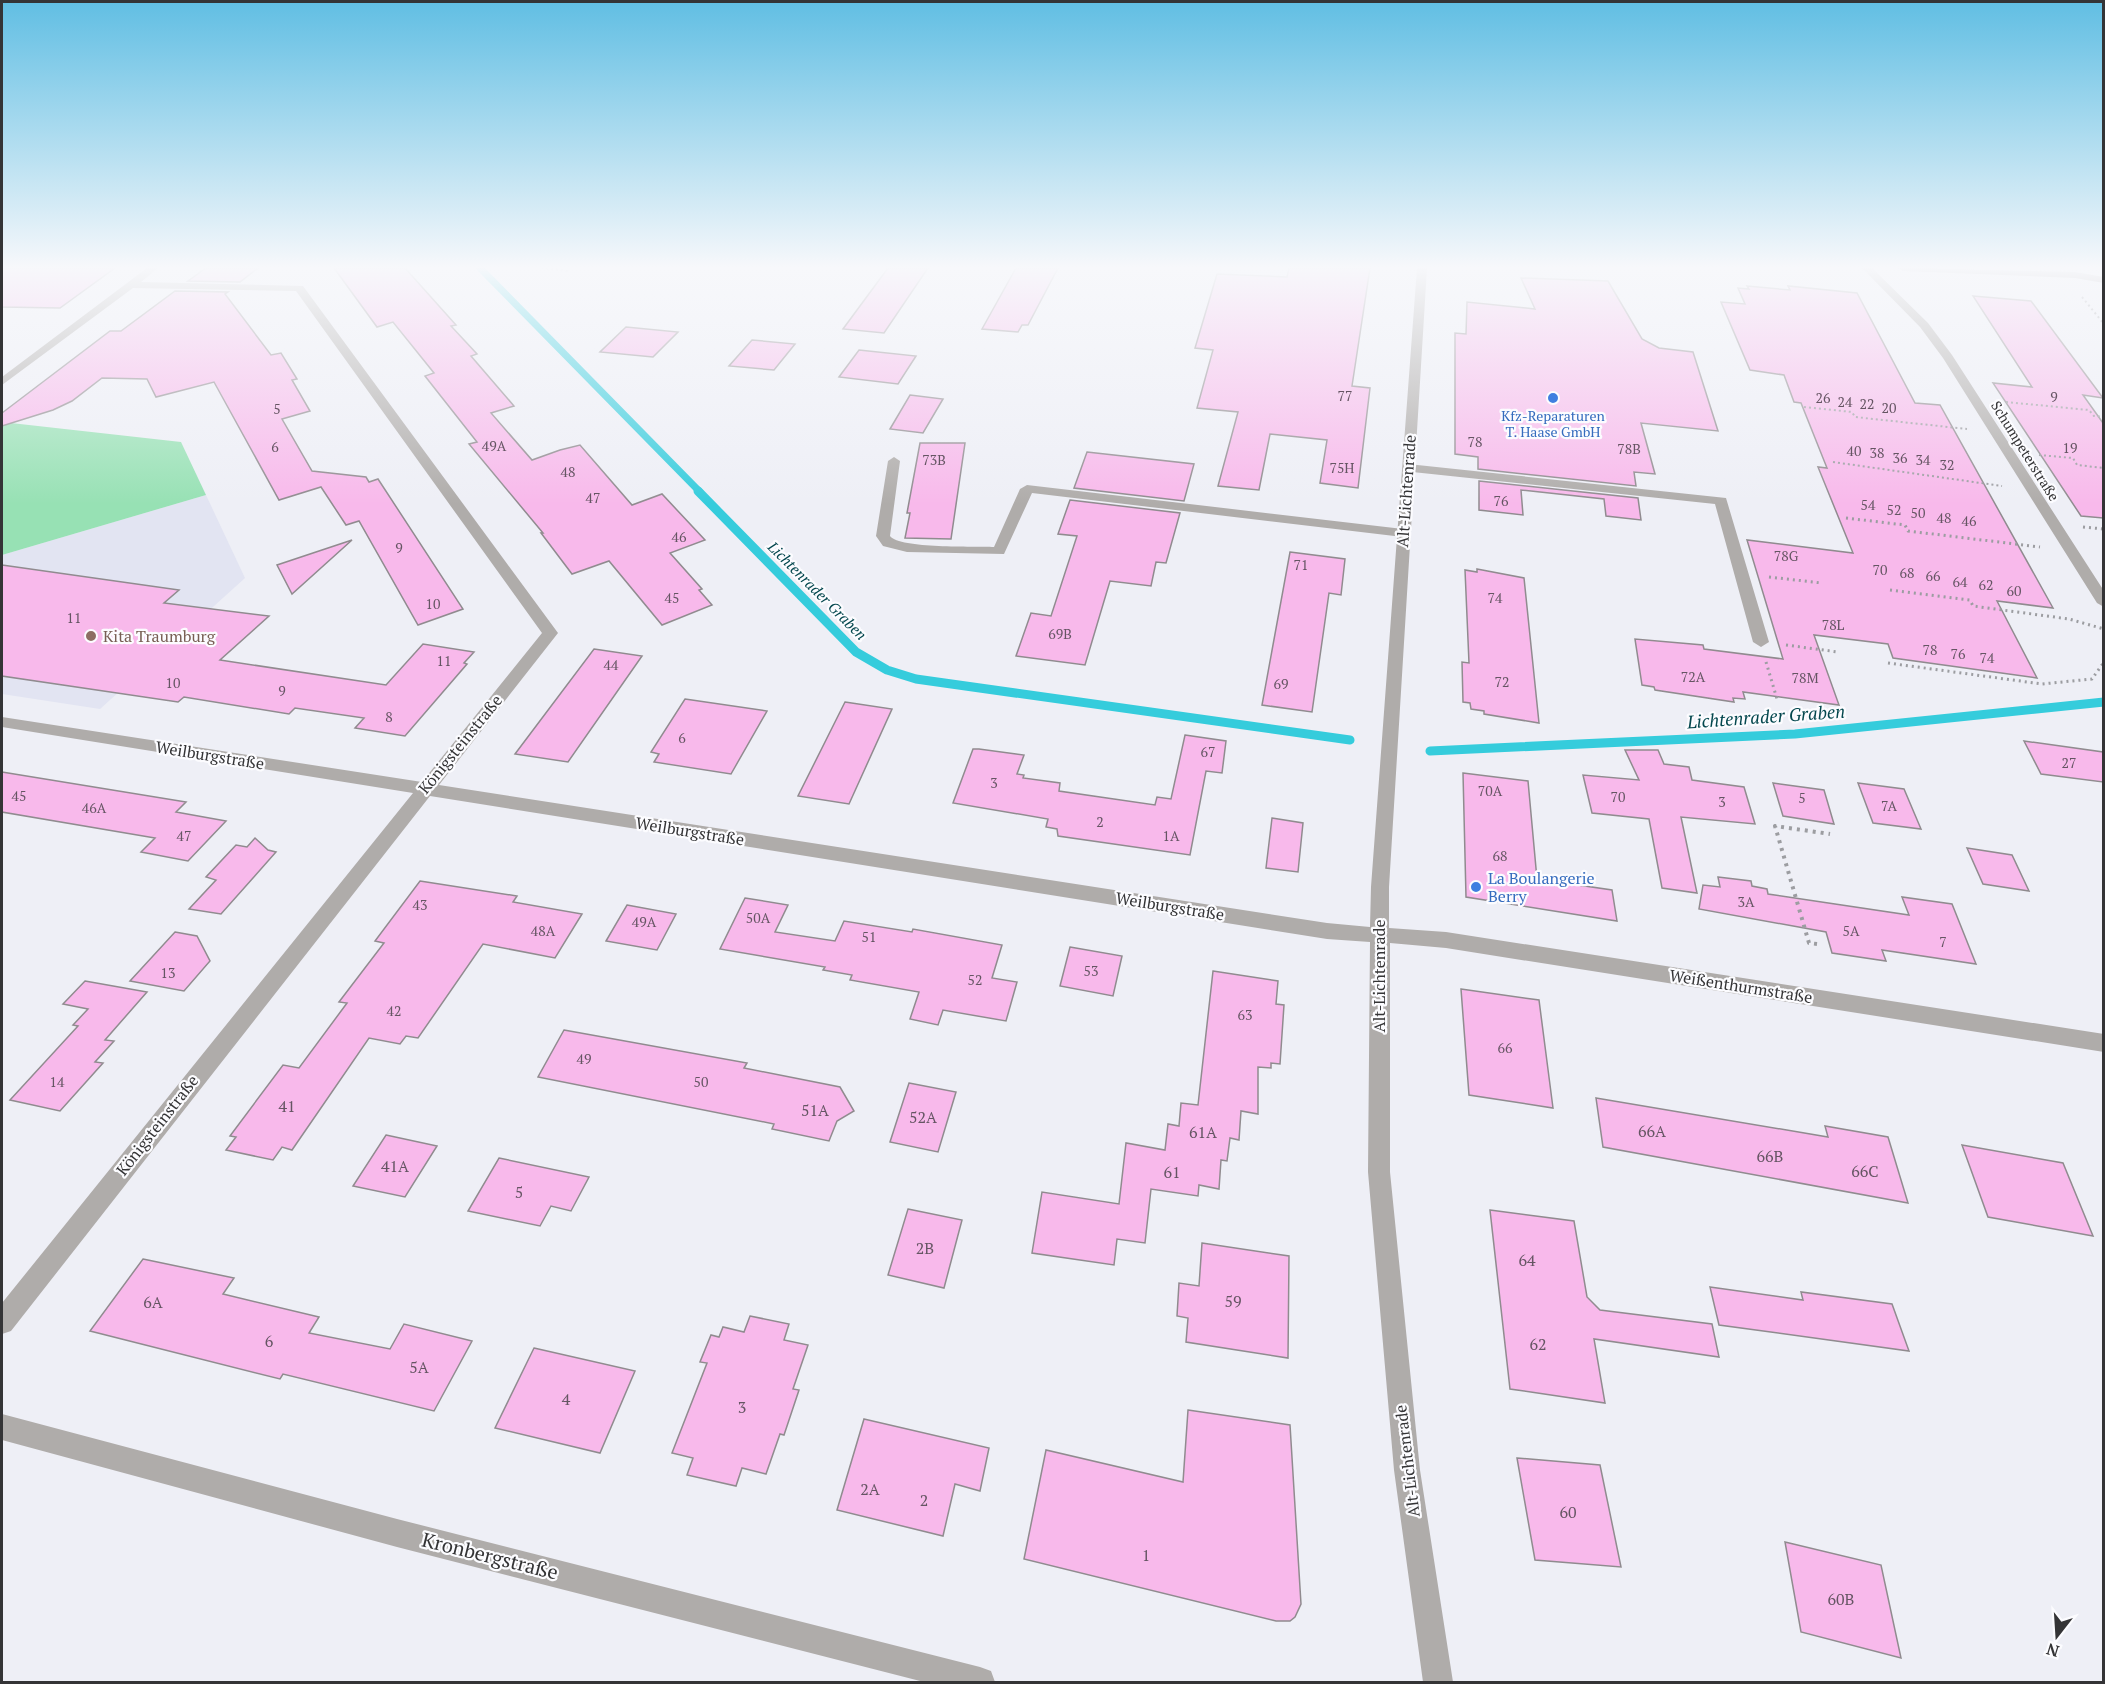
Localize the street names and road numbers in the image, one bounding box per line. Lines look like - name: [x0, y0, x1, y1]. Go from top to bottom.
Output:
- street label: Schumpeterstraße: [1987, 397, 2064, 504]
- street label: Alt-Lichtenrade: [1391, 434, 1421, 548]
- street label: Königsteinstraße: [413, 690, 507, 798]
- street label: Weilburgstraße: [154, 736, 266, 774]
- street label: Weilburgstraße: [634, 812, 746, 850]
- street label: Weilburgstraße: [1114, 887, 1226, 925]
- street label: Alt-Lichtenrade: [1368, 920, 1390, 1032]
- street label: Weißenthurmstraße: [1668, 964, 1814, 1008]
- street label: Königsteinstraße: [111, 1070, 203, 1180]
- street label: Alt-Lichtenrade: [1389, 1404, 1425, 1518]
- street label: Kronbergstraße: [419, 1526, 561, 1585]

